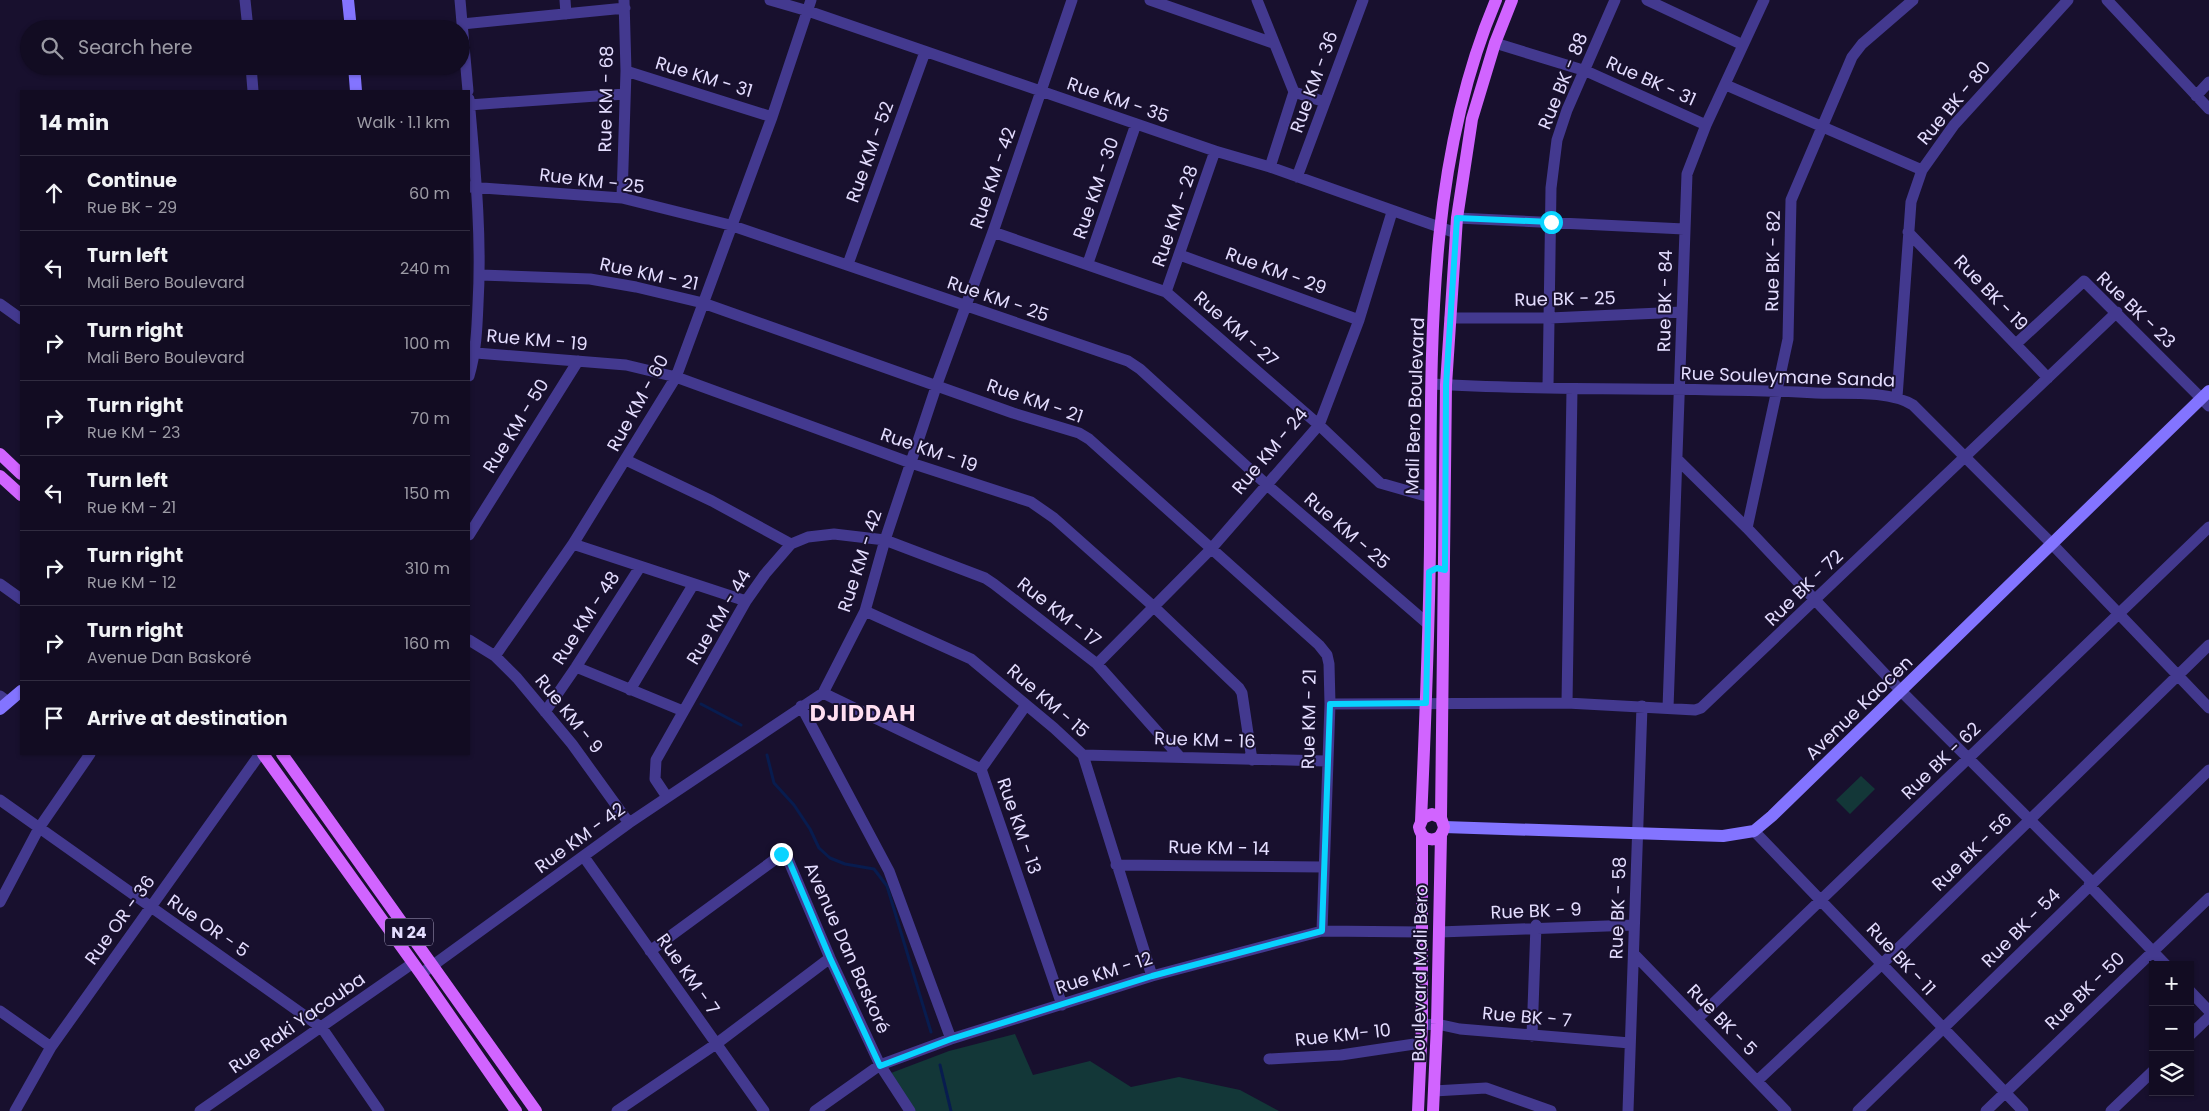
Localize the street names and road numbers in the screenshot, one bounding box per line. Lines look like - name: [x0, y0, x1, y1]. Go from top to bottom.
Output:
- street label: Rue KM - 36: [1284, 28, 1343, 136]
- street label: Rue BK - 88: [1532, 29, 1593, 133]
- street label: Rue KM - 68: [592, 45, 619, 153]
- street label: Rue KM - 31: [652, 50, 756, 103]
- street label: Rue BK - 31: [1602, 50, 1700, 112]
- street label: Rue BK - 80: [1911, 55, 1996, 150]
- street label: Rue KM - 35: [1064, 70, 1172, 129]
- street label: Rue KM - 52: [840, 98, 899, 206]
- street label: Rue KM - 42: [963, 124, 1022, 232]
- street label: Rue KM - 30: [1066, 134, 1125, 242]
- street label: Rue KM - 25: [538, 162, 646, 199]
- street label: Rue KM - 28: [1145, 162, 1204, 270]
- street label: Rue BK - 82: [1759, 210, 1786, 312]
- street label: Rue KM - 29: [1222, 241, 1330, 300]
- street label: Rue BK - 19: [1949, 249, 2034, 336]
- street label: Rue BK - 84: [1651, 250, 1678, 352]
- street label: Rue KM - 21: [597, 251, 701, 296]
- street label: Rue BK - 23: [2091, 266, 2181, 354]
- street label: Rue KM - 25: [944, 269, 1052, 328]
- street label: Rue KM - 27: [1189, 285, 1284, 372]
- street label: Rue BK - 25: [1514, 285, 1616, 312]
- street label: Mali Bero Boulevard: [1399, 317, 1430, 495]
- street label: Rue KM - 19: [485, 323, 589, 356]
- street label: Rue KM - 60: [601, 350, 674, 456]
- street label: Rue Souleymane Sanda: [1680, 360, 1896, 393]
- street label: Rue KM - 21: [984, 372, 1087, 429]
- street label: Rue KM - 50: [477, 374, 554, 478]
- street label: Rue KM - 24: [1226, 402, 1313, 499]
- street label: Rue KM - 19: [877, 421, 981, 478]
- street label: Rue KM - 25: [1299, 486, 1395, 575]
- street label: Rue KM - 42: [831, 507, 888, 615]
- street label: Rue BK - 72: [1759, 544, 1848, 631]
- street label: Rue KM - 44: [680, 564, 757, 669]
- street label: Rue KM - 48: [546, 566, 625, 669]
- street label: Rue KM - 17: [1012, 571, 1106, 652]
- street label: Avenue Kaocen: [1799, 650, 1918, 765]
- street label: Rue KM - 15: [1002, 658, 1095, 743]
- street label: Rue KM - 9: [530, 669, 609, 759]
- street label: Rue KM - 21: [1295, 669, 1322, 769]
- street label: Rue BK - 62: [1895, 716, 1986, 805]
- street label: Rue KM - 16: [1154, 725, 1256, 754]
- street label: Rue KM - 13: [991, 774, 1048, 877]
- street label: Rue KM - 42: [530, 796, 630, 879]
- street label: Rue BK - 56: [1926, 807, 2017, 896]
- street label: Rue KM - 14: [1168, 834, 1270, 861]
- street label: Rue BK - 58: [1603, 856, 1632, 960]
- street label: Avenue Dan Baskoré: [798, 858, 896, 1037]
- street label: Rue OR - 36: [79, 870, 161, 970]
- street label: Rue BK - 54: [1976, 883, 2066, 973]
- street label: Boulevard Mali Bero: [1405, 884, 1434, 1062]
- street label: Rue OR - 5: [162, 888, 254, 963]
- street label: Rue BK - 9: [1490, 896, 1582, 925]
- street label: Rue BK - 11: [1861, 917, 1942, 1001]
- road number: N 24: [385, 919, 433, 946]
- street label: Rue KM - 7: [651, 928, 726, 1020]
- street label: Rue KM - 12: [1052, 945, 1155, 1000]
- street label: Rue BK - 50: [2039, 946, 2130, 1035]
- street label: Rue Raki Yacouba: [224, 966, 370, 1079]
- street label: Rue BK - 5: [1682, 978, 1763, 1061]
- street label: Rue BK - 7: [1481, 1000, 1573, 1033]
- street label: Rue KM- 10: [1294, 1017, 1392, 1052]

